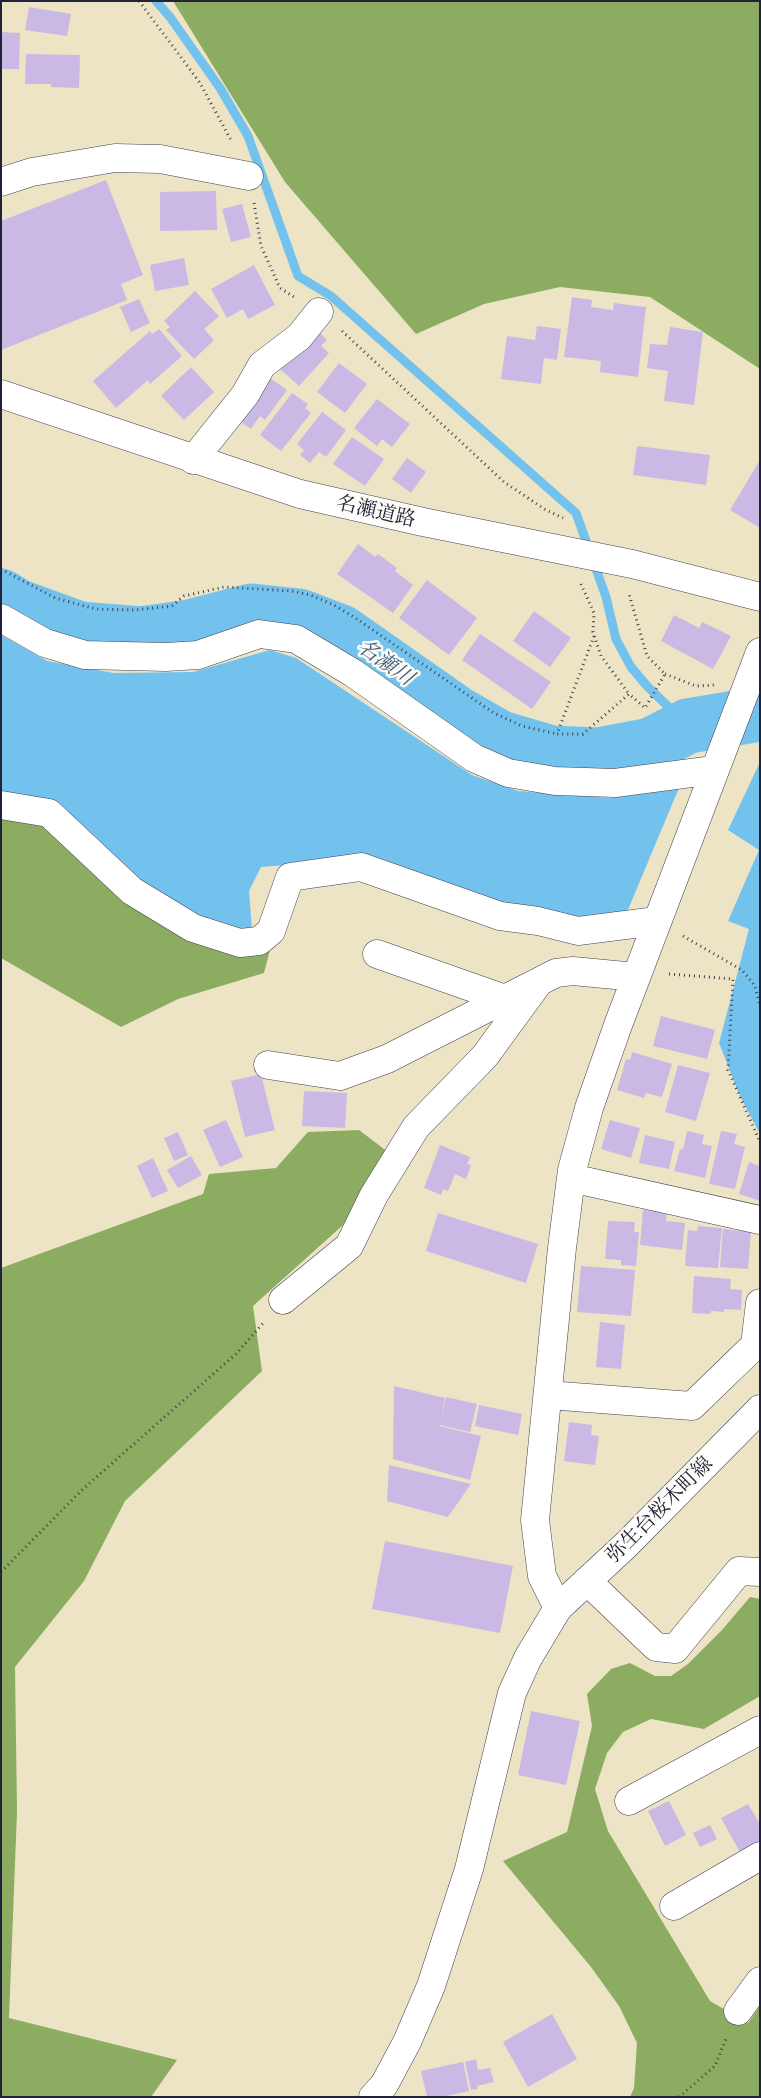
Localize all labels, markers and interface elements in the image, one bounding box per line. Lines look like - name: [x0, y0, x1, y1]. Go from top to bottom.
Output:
- street label: 名瀬道路: [334, 491, 418, 533]
- water label: 名瀬川: [352, 635, 418, 691]
- street label: 弥生台桜木町線: [602, 1452, 718, 1568]

